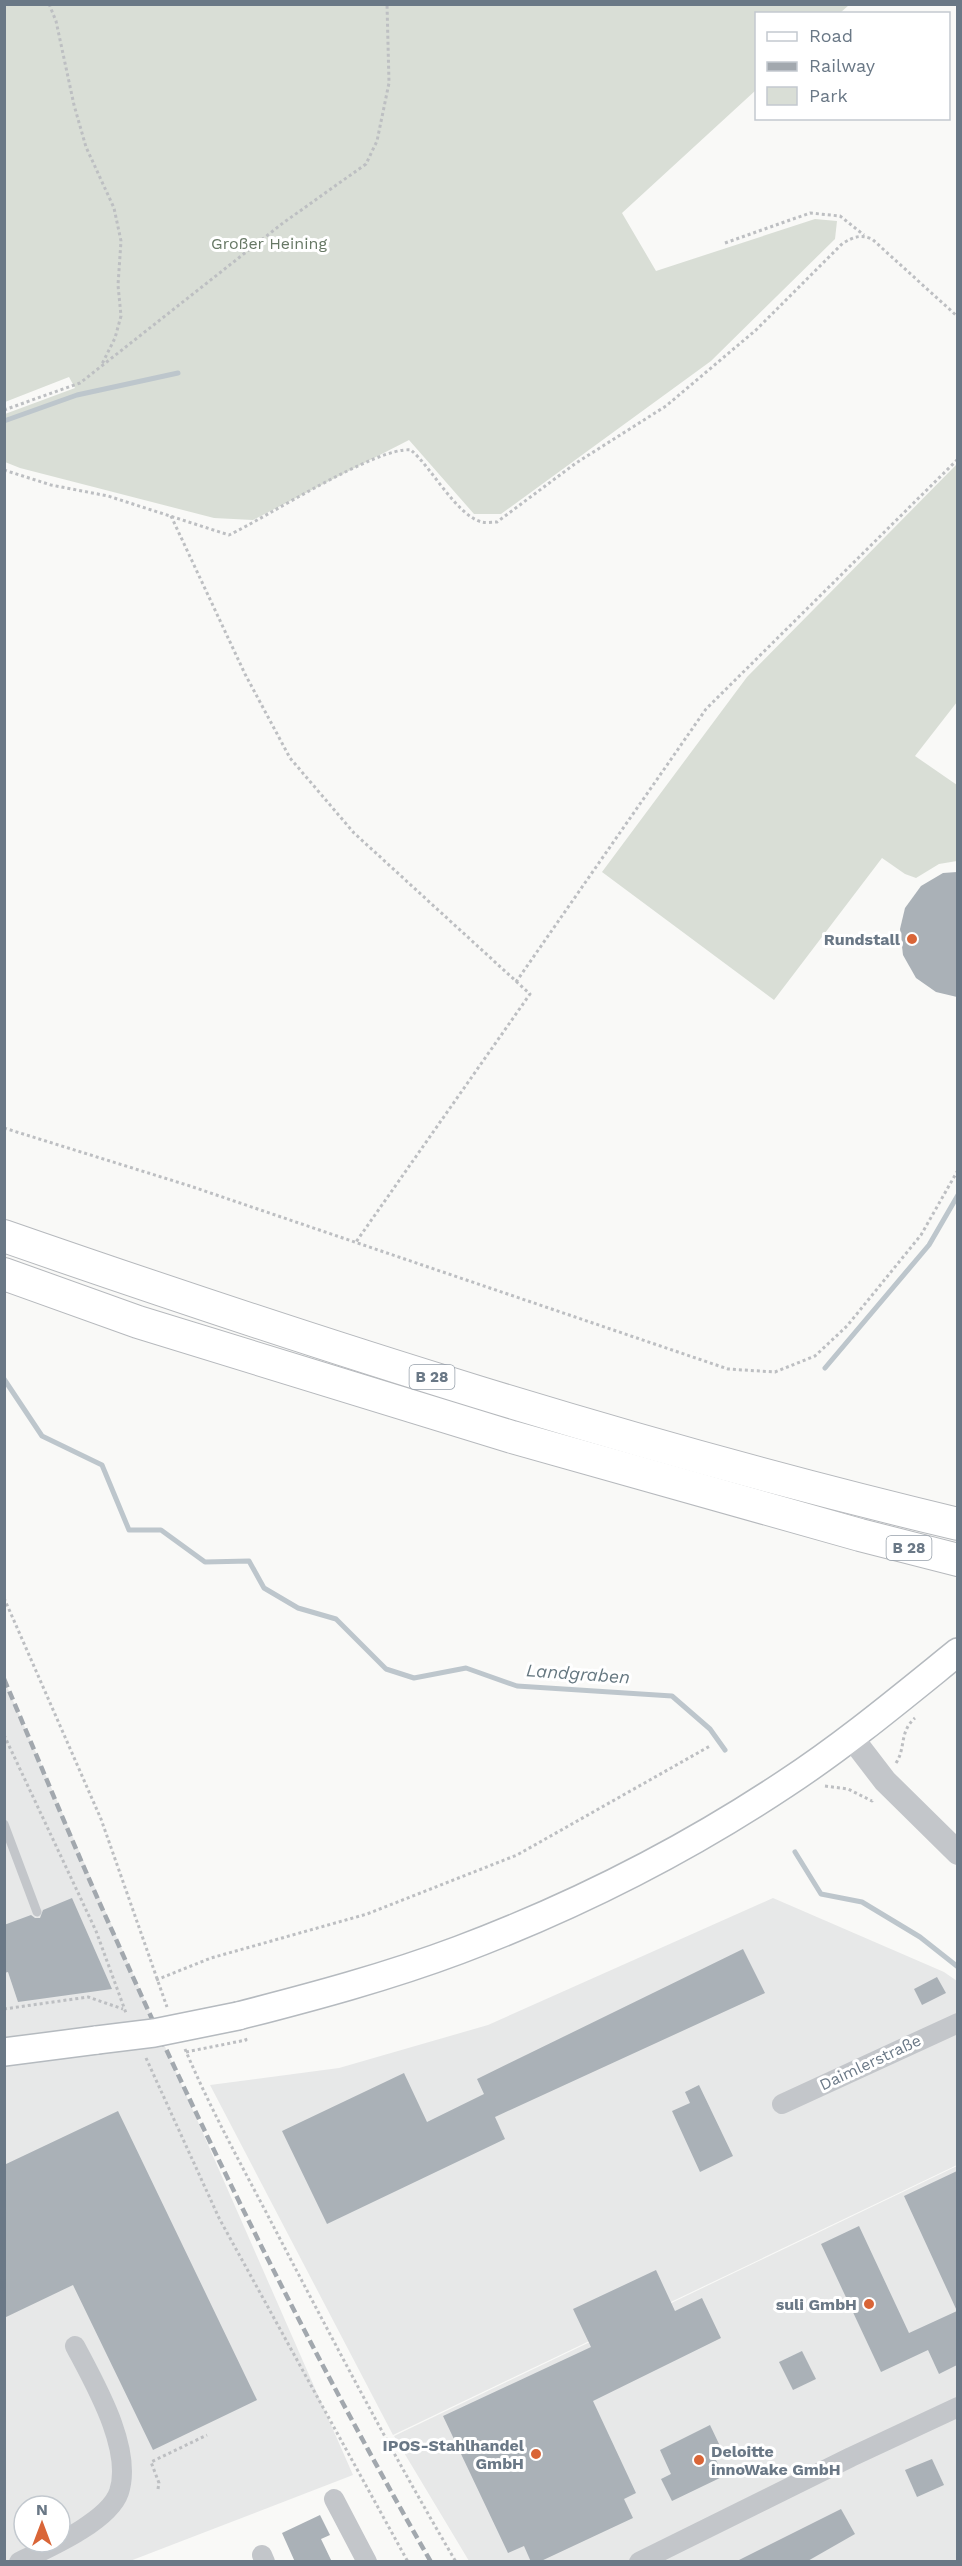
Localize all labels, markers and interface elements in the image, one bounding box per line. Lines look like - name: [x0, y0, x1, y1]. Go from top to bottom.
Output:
- legend: [755, 12, 950, 120]
- text: Road: [809, 25, 853, 46]
- text: Railway: [809, 55, 876, 76]
- text: Park: [809, 85, 848, 106]
- park label: Großer Heining: [211, 234, 327, 253]
- place label: Rundstall: [824, 930, 901, 949]
- marker: Rundstall: [905, 932, 919, 946]
- road number: B 28: [410, 1365, 454, 1389]
- road number: B 28: [886, 1536, 932, 1560]
- water label: Landgraben: [525, 1659, 631, 1688]
- street label: Daimlerstraße: [816, 2031, 924, 2094]
- place label: suli GmbH: [776, 2295, 857, 2314]
- marker: suli GmbH: [862, 2297, 876, 2311]
- place label: IPOS-Stahlhandel GmbH: [383, 2436, 525, 2473]
- place label: Deloitte innoWake GmbH: [711, 2442, 841, 2479]
- marker: IPOS-Stahlhandel GmbH: [529, 2447, 543, 2461]
- marker: Deloitte innoWake GmbH: [692, 2453, 706, 2467]
- north arrow: [12, 2494, 72, 2554]
- text: N: [36, 2500, 48, 2519]

